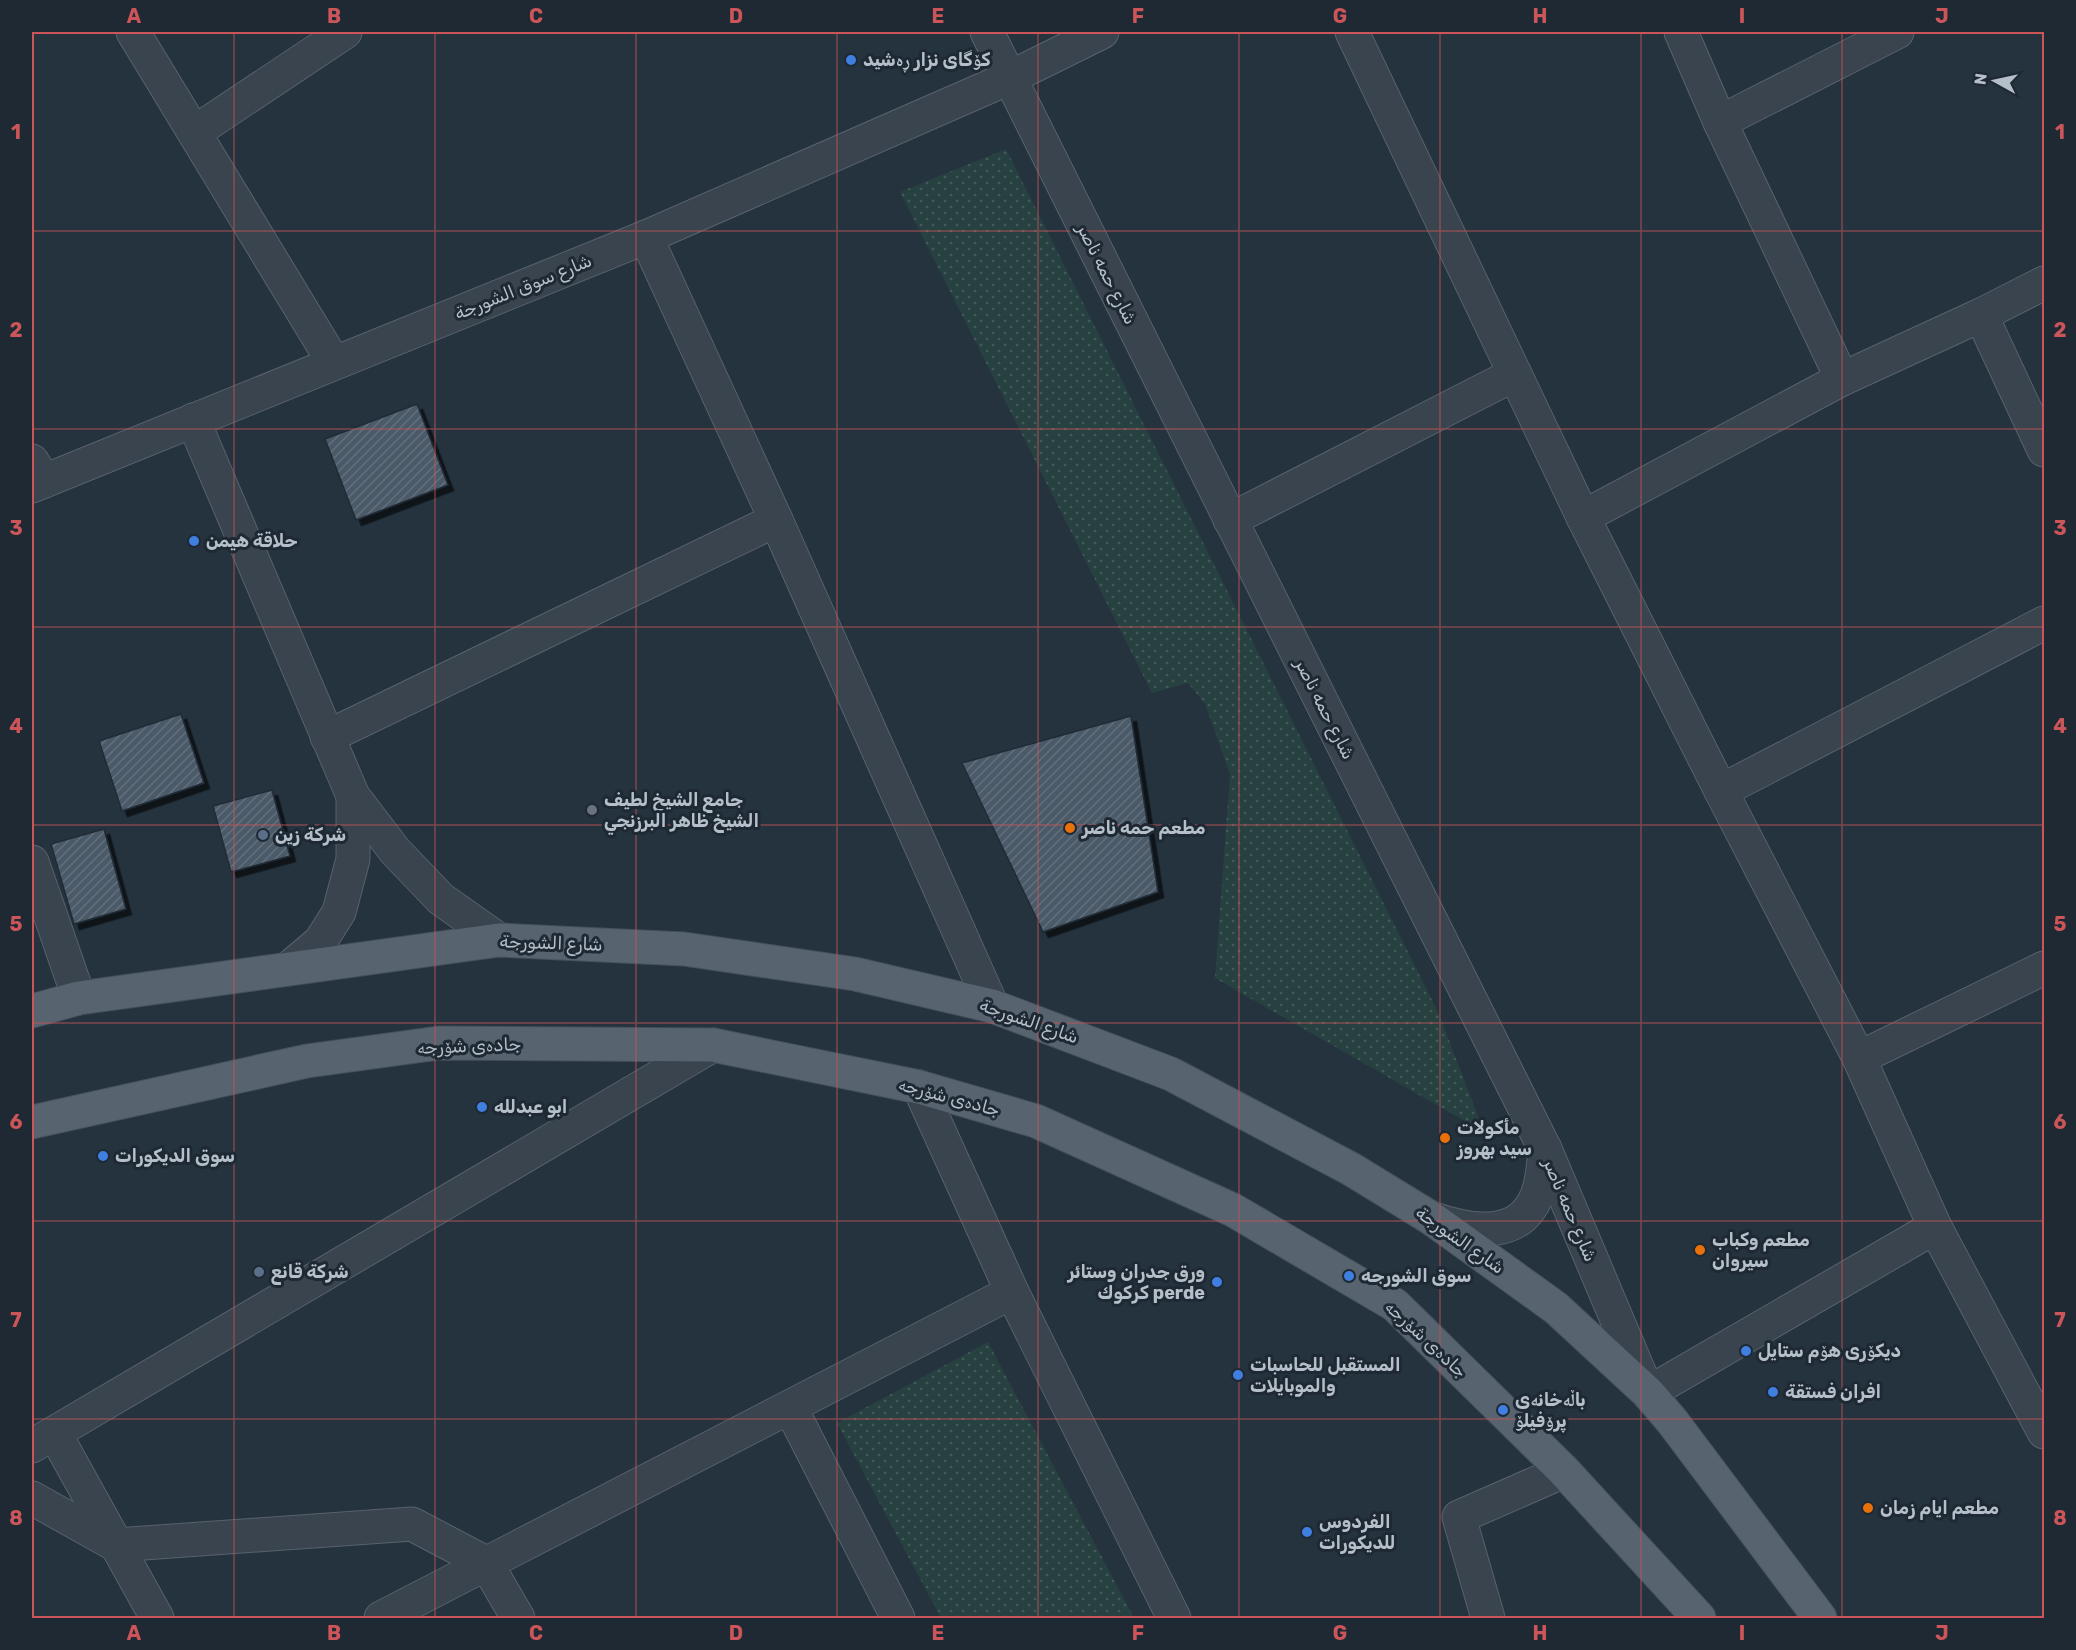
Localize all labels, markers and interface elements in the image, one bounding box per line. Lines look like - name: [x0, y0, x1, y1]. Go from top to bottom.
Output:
- text: A: [127, 4, 142, 28]
- text: B: [327, 4, 341, 28]
- text: C: [529, 4, 543, 28]
- text: D: [729, 4, 743, 28]
- text: E: [932, 4, 944, 28]
- text: F: [1132, 4, 1144, 28]
- text: G: [1333, 4, 1347, 28]
- text: H: [1533, 4, 1547, 28]
- text: I: [1739, 4, 1745, 28]
- text: J: [1935, 4, 1949, 28]
- place label: کۆگای نزار ڕەشید: [863, 49, 990, 73]
- north arrow: [1965, 51, 2025, 111]
- marker: کۆگای نزار ڕەشید: [844, 53, 858, 67]
- text: N: [1970, 72, 1991, 86]
- text: 1: [11, 120, 21, 144]
- text: 1: [2055, 120, 2065, 144]
- street label: شارع حمه ناصر: [1071, 219, 1142, 328]
- street label: شارع سوق الشورجة: [451, 249, 595, 326]
- text: 2: [10, 318, 23, 342]
- text: 2: [2054, 318, 2067, 342]
- text: 3: [9, 516, 23, 540]
- text: 3: [2053, 516, 2067, 540]
- place label: حلاقة هيمن: [206, 530, 298, 552]
- marker: حلاقة هيمن: [187, 534, 201, 548]
- street label: شارع حمه ناصر: [1289, 654, 1360, 763]
- text: 4: [9, 714, 23, 738]
- text: 4: [2053, 714, 2067, 738]
- place label: جامع الشيخ لطيف الشيخ ظاهر البرزنجي: [604, 789, 759, 835]
- marker: جامع الشيخ لطيف الشيخ ظاهر البرزنجي: [585, 803, 599, 817]
- place label: مطعم حمه ناصر: [1081, 817, 1206, 840]
- marker: مطعم حمه ناصر: [1063, 821, 1077, 835]
- place label: شركة زين: [275, 824, 346, 846]
- marker: شركة زين: [256, 828, 270, 842]
- text: 5: [10, 912, 23, 936]
- text: 5: [2054, 912, 2067, 936]
- street label: شارع الشورجة: [499, 930, 603, 957]
- street label: شارع الشورجة: [976, 994, 1081, 1049]
- street label: جادەی شۆرجە: [417, 1033, 521, 1059]
- street label: جادەی شۆرجە: [896, 1073, 1002, 1121]
- place label: ابو عبدلله: [494, 1096, 567, 1118]
- marker: ابو عبدلله: [475, 1100, 489, 1114]
- text: 6: [9, 1110, 23, 1134]
- text: 6: [2053, 1110, 2067, 1134]
- place label: مأكولات سيد بهروز: [1456, 1117, 1532, 1160]
- marker: مأكولات سيد بهروز: [1438, 1131, 1452, 1145]
- place label: سوق الديكورات: [115, 1145, 235, 1167]
- marker: سوق الديكورات: [96, 1149, 110, 1163]
- street label: شارع حمه ناصر: [1537, 1154, 1602, 1265]
- street label: شارع الشورجة: [1411, 1201, 1509, 1279]
- place label: مطعم وكباب سيروان: [1712, 1229, 1810, 1272]
- marker: مطعم وكباب سيروان: [1693, 1243, 1707, 1257]
- place label: شركة قانع: [271, 1261, 349, 1285]
- place label: ورق جدران وستائر كركوك perde: [1067, 1261, 1205, 1304]
- marker: شركة قانع: [252, 1265, 266, 1279]
- place label: سوق الشورجه: [1361, 1265, 1471, 1287]
- marker: سوق الشورجه: [1342, 1269, 1356, 1283]
- marker: ورق جدران وستائر كركوك perde: [1210, 1275, 1224, 1289]
- street label: جادەی شۆرجە: [1380, 1295, 1472, 1383]
- text: 7: [10, 1308, 22, 1332]
- text: 7: [2054, 1308, 2066, 1332]
- place label: دیکۆری هۆم ستایل: [1758, 1340, 1901, 1363]
- marker: دیکۆری هۆم ستایل: [1739, 1344, 1753, 1358]
- place label: المستقبل للحاسبات والموبايلات: [1250, 1354, 1401, 1397]
- marker: المستقبل للحاسبات والموبايلات: [1231, 1368, 1245, 1382]
- place label: افران فستقة: [1785, 1381, 1881, 1403]
- marker: افران فستقة: [1766, 1385, 1780, 1399]
- place label: باڵەخانەی پرۆفیلۆ: [1515, 1389, 1586, 1433]
- marker: باڵەخانەی پرۆفیلۆ: [1496, 1403, 1510, 1417]
- place label: مطعم ايام زمان: [1880, 1497, 1999, 1520]
- marker: مطعم ايام زمان: [1861, 1501, 1875, 1515]
- text: 8: [9, 1506, 23, 1530]
- text: 8: [2053, 1506, 2067, 1530]
- place label: الفردوس للديكورات: [1319, 1511, 1395, 1554]
- marker: الفردوس للديكورات: [1300, 1525, 1314, 1539]
- text: A: [127, 1621, 142, 1645]
- text: B: [327, 1621, 341, 1645]
- text: C: [529, 1621, 543, 1645]
- text: D: [729, 1621, 743, 1645]
- text: E: [932, 1621, 944, 1645]
- text: F: [1132, 1621, 1144, 1645]
- text: G: [1333, 1621, 1347, 1645]
- text: H: [1533, 1621, 1547, 1645]
- text: I: [1739, 1621, 1745, 1645]
- text: J: [1935, 1621, 1949, 1645]

